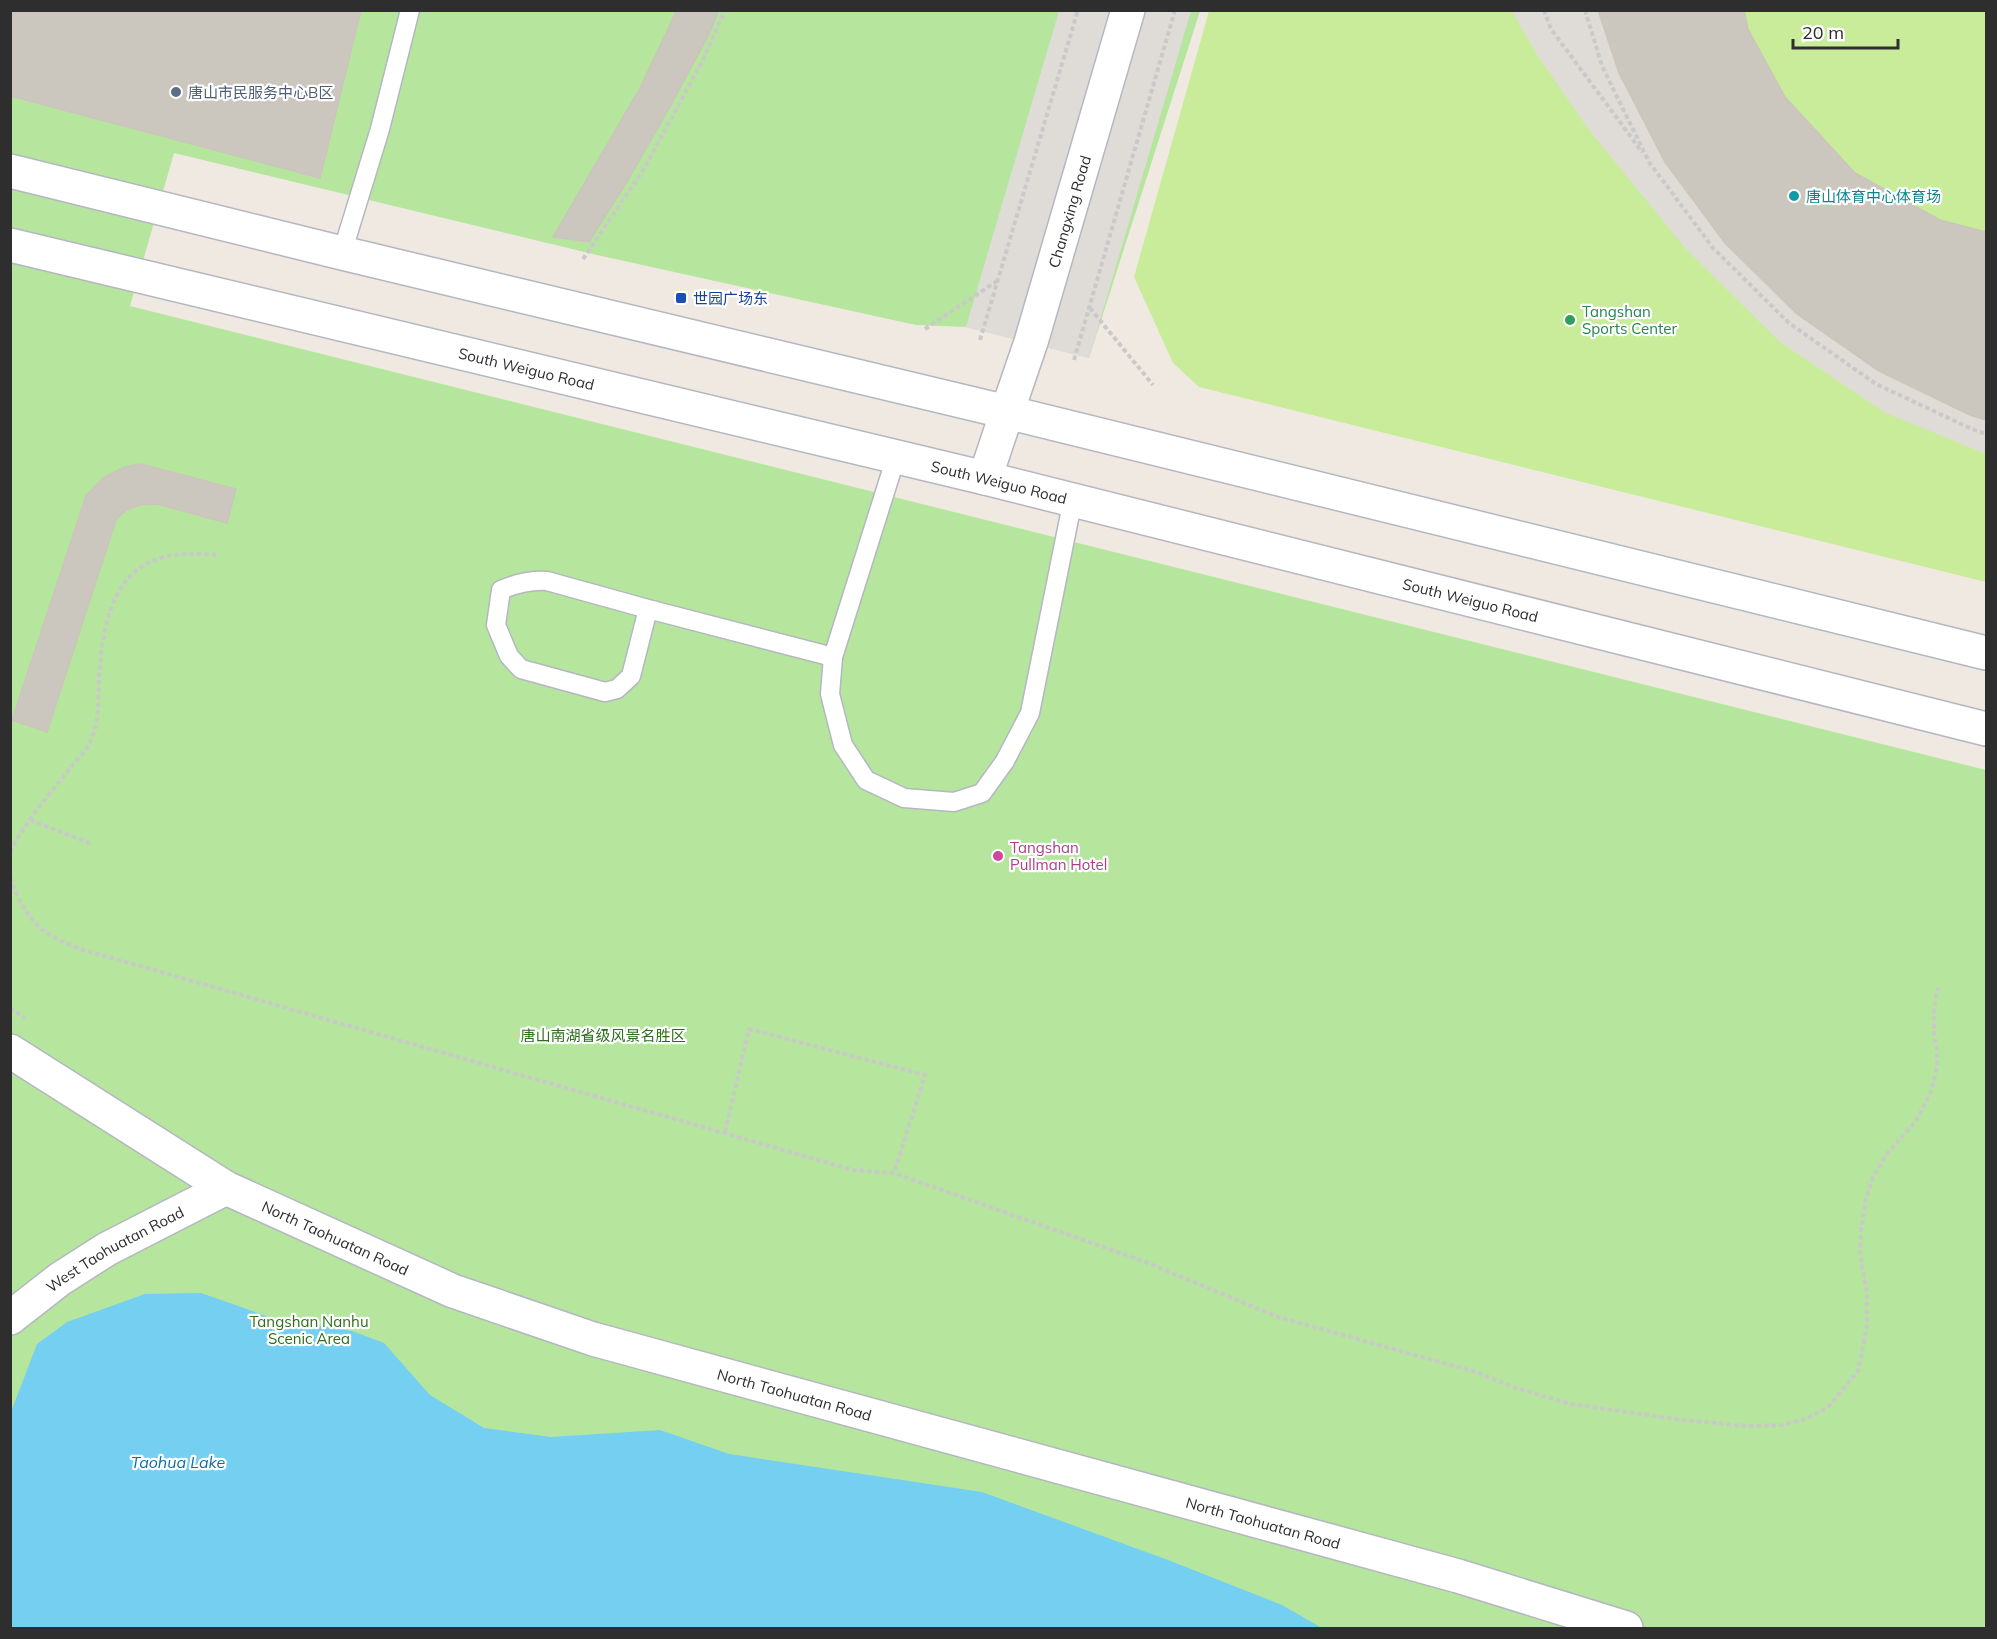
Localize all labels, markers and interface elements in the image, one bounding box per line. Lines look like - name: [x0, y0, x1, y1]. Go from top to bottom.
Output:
- scale bar: [1793, 12, 1898, 50]
- text: 20 m: [1802, 21, 1844, 44]
- place label: 唐山市民服务中心B区: [188, 83, 333, 102]
- marker: 唐山市民服务中心B区: [169, 85, 183, 99]
- street label: Changxing Road: [1044, 153, 1095, 270]
- place label: 唐山体育中心体育场: [1806, 187, 1941, 206]
- marker: 唐山体育中心体育场: [1787, 189, 1801, 203]
- place label: 世园广场东: [693, 289, 768, 308]
- marker: 世园广场东: [674, 291, 688, 305]
- place label: Tangshan Sports Center: [1582, 302, 1677, 338]
- marker: Tangshan Sports Center: [1563, 313, 1577, 327]
- street label: South Weiguo Road: [457, 343, 596, 394]
- street label: South Weiguo Road: [929, 456, 1069, 508]
- street label: South Weiguo Road: [1401, 574, 1540, 626]
- place label: Tangshan Pullman Hotel: [1010, 838, 1107, 874]
- marker: Tangshan Pullman Hotel: [991, 849, 1005, 863]
- park label: 唐山南湖省级风景名胜区: [520, 1026, 686, 1045]
- street label: North Taohuatan Road: [259, 1196, 412, 1279]
- street label: West Taohuatan Road: [42, 1202, 187, 1296]
- park label: Tangshan Nanhu Scenic Area: [249, 1312, 369, 1348]
- street label: North Taohuatan Road: [715, 1364, 874, 1424]
- water label: Taohua Lake: [131, 1452, 226, 1472]
- street label: North Taohuatan Road: [1184, 1492, 1343, 1553]

